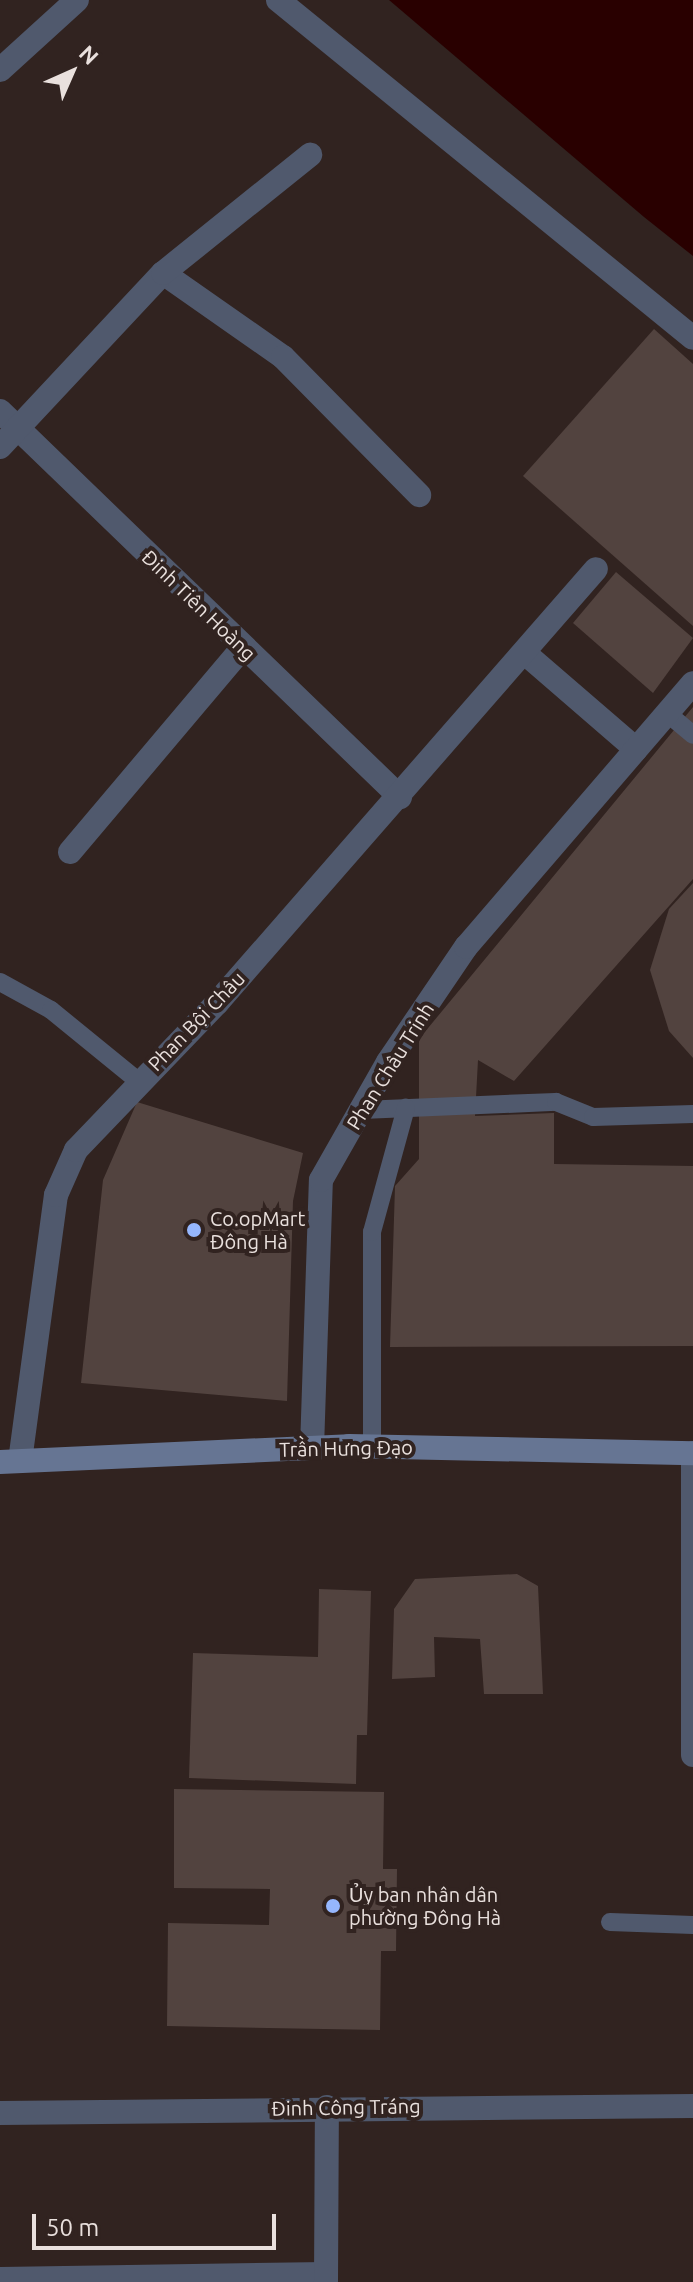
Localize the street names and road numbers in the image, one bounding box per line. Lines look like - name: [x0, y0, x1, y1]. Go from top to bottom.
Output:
- street label: Đinh Tiên Hoàng: [137, 545, 261, 665]
- street label: Phan Bội Châu: [143, 966, 249, 1076]
- street label: Phan Châu Trinh: [341, 998, 439, 1134]
- street label: Trần Hưng Đạo: [279, 1435, 413, 1461]
- street label: Đinh Công Tráng: [271, 2094, 421, 2120]

